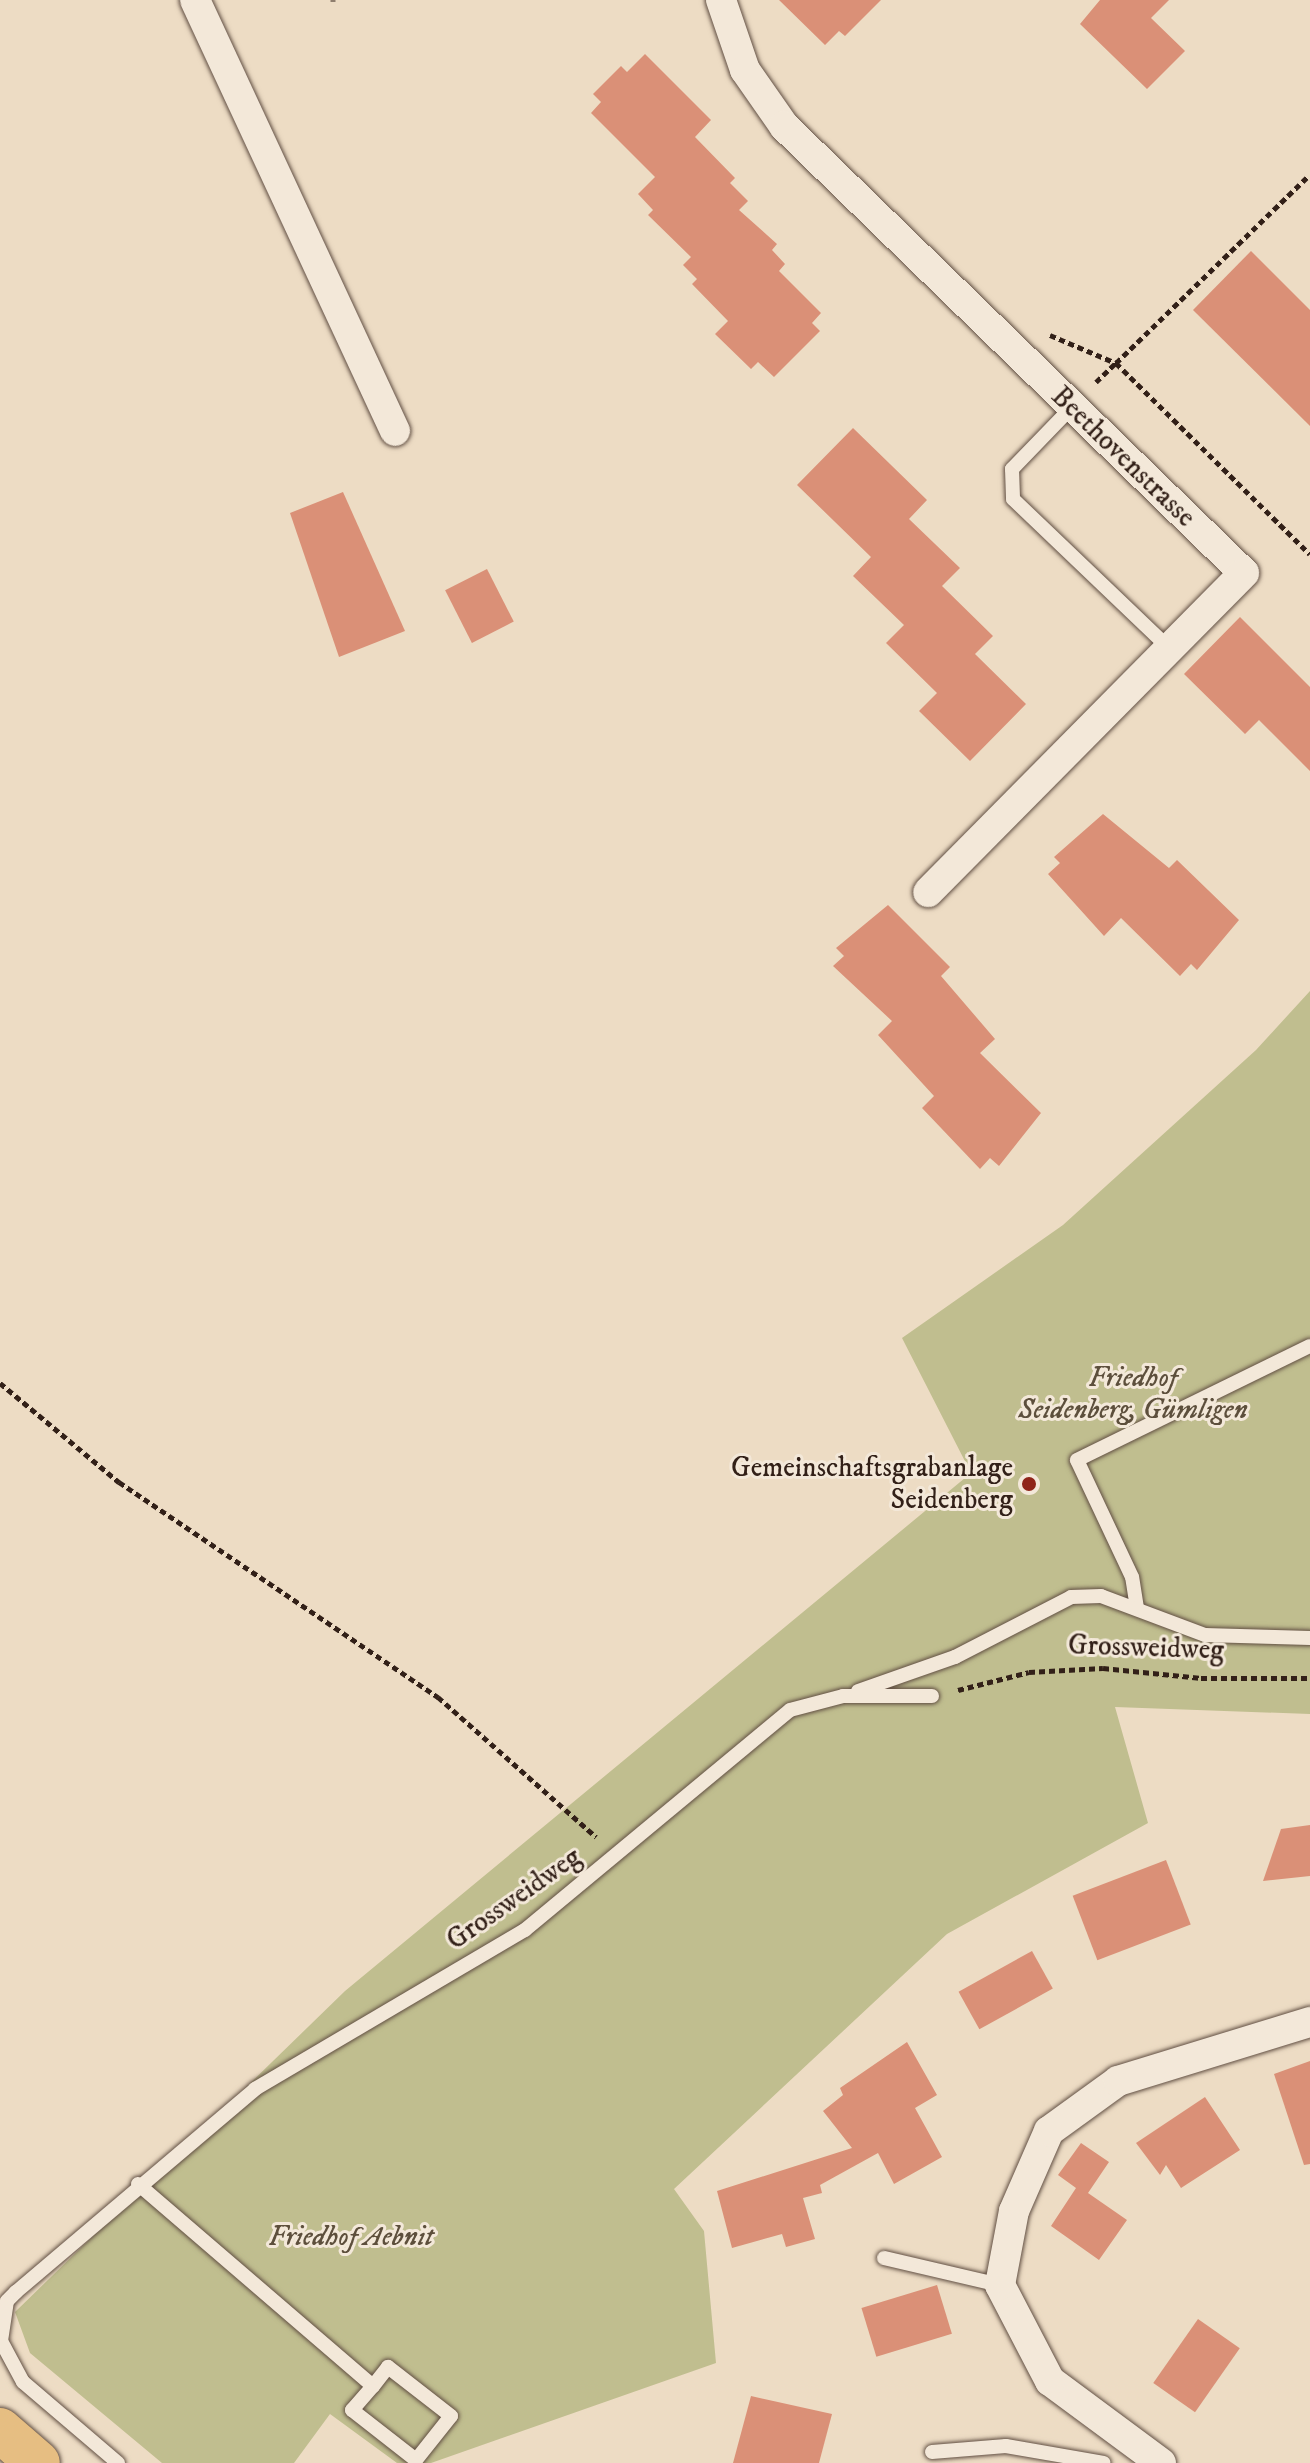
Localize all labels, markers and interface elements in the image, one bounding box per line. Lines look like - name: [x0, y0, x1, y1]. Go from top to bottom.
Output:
- street label: Beethovenstrasse: [1044, 380, 1202, 534]
- park label: Friedhof Seidenberg, Gümligen: [1018, 1361, 1248, 1427]
- place label: Gemeinschaftsgrabanlage Seidenberg: [731, 1451, 1013, 1517]
- marker: Gemeinschaftsgrabanlage Seidenberg: [1020, 1475, 1038, 1493]
- street label: Grossweidweg: [1067, 1628, 1225, 1668]
- street label: Grossweidweg: [440, 1841, 588, 1957]
- park label: Friedhof Aebnit: [268, 2220, 434, 2254]

